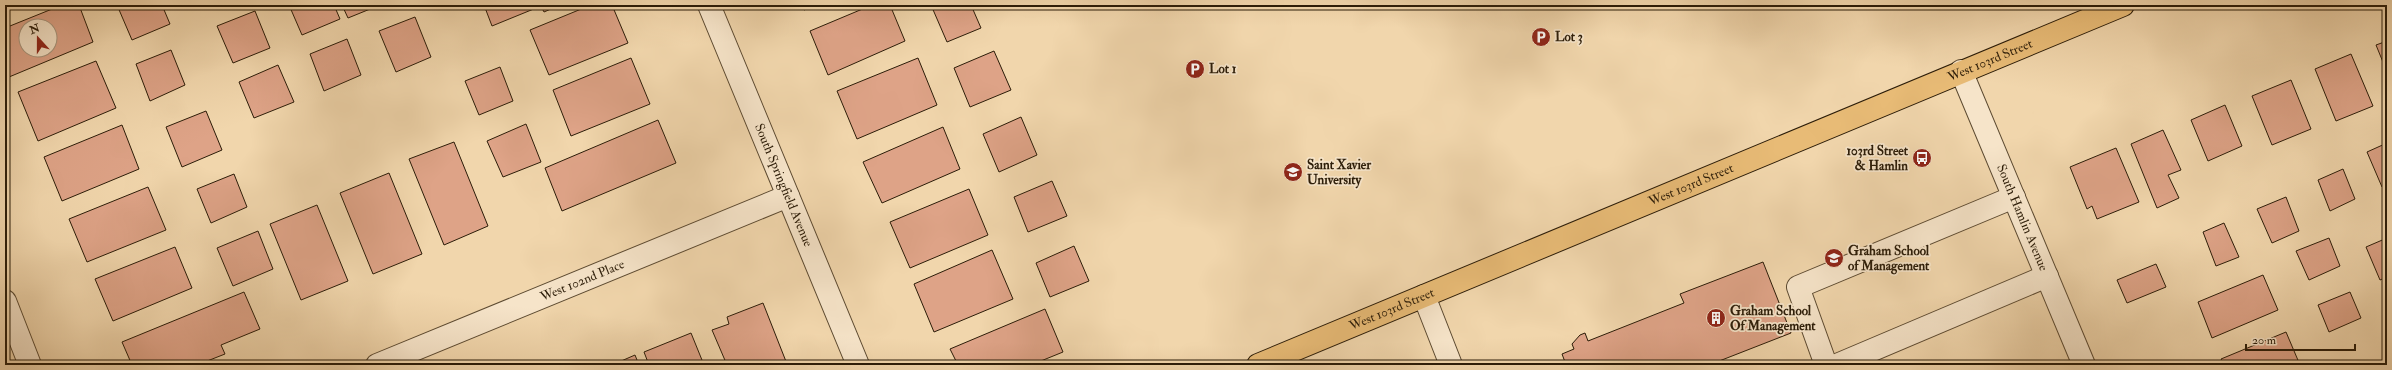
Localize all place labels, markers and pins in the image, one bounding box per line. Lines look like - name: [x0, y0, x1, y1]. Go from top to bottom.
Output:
- parking icon: Lot 3: [1530, 26, 1552, 48]
- place label: Lot 3: [1555, 29, 1583, 45]
- parking icon: Lot 1: [1184, 58, 1206, 80]
- place label: Lot 1: [1209, 61, 1237, 77]
- place label: 103rd Street & Hamlin: [1847, 143, 1909, 174]
- bus stop icon: 103rd Street & Hamlin: [1911, 147, 1933, 169]
- place label: Saint Xavier University: [1307, 157, 1372, 189]
- school or university icon: Saint Xavier University: [1282, 161, 1304, 183]
- place label: Graham School of Management: [1848, 243, 1930, 275]
- school or university icon: Graham School of Management: [1823, 247, 1845, 269]
- place label: Graham School Of Management: [1730, 303, 1816, 335]
- building icon: Graham School Of Management: [1705, 307, 1727, 329]

